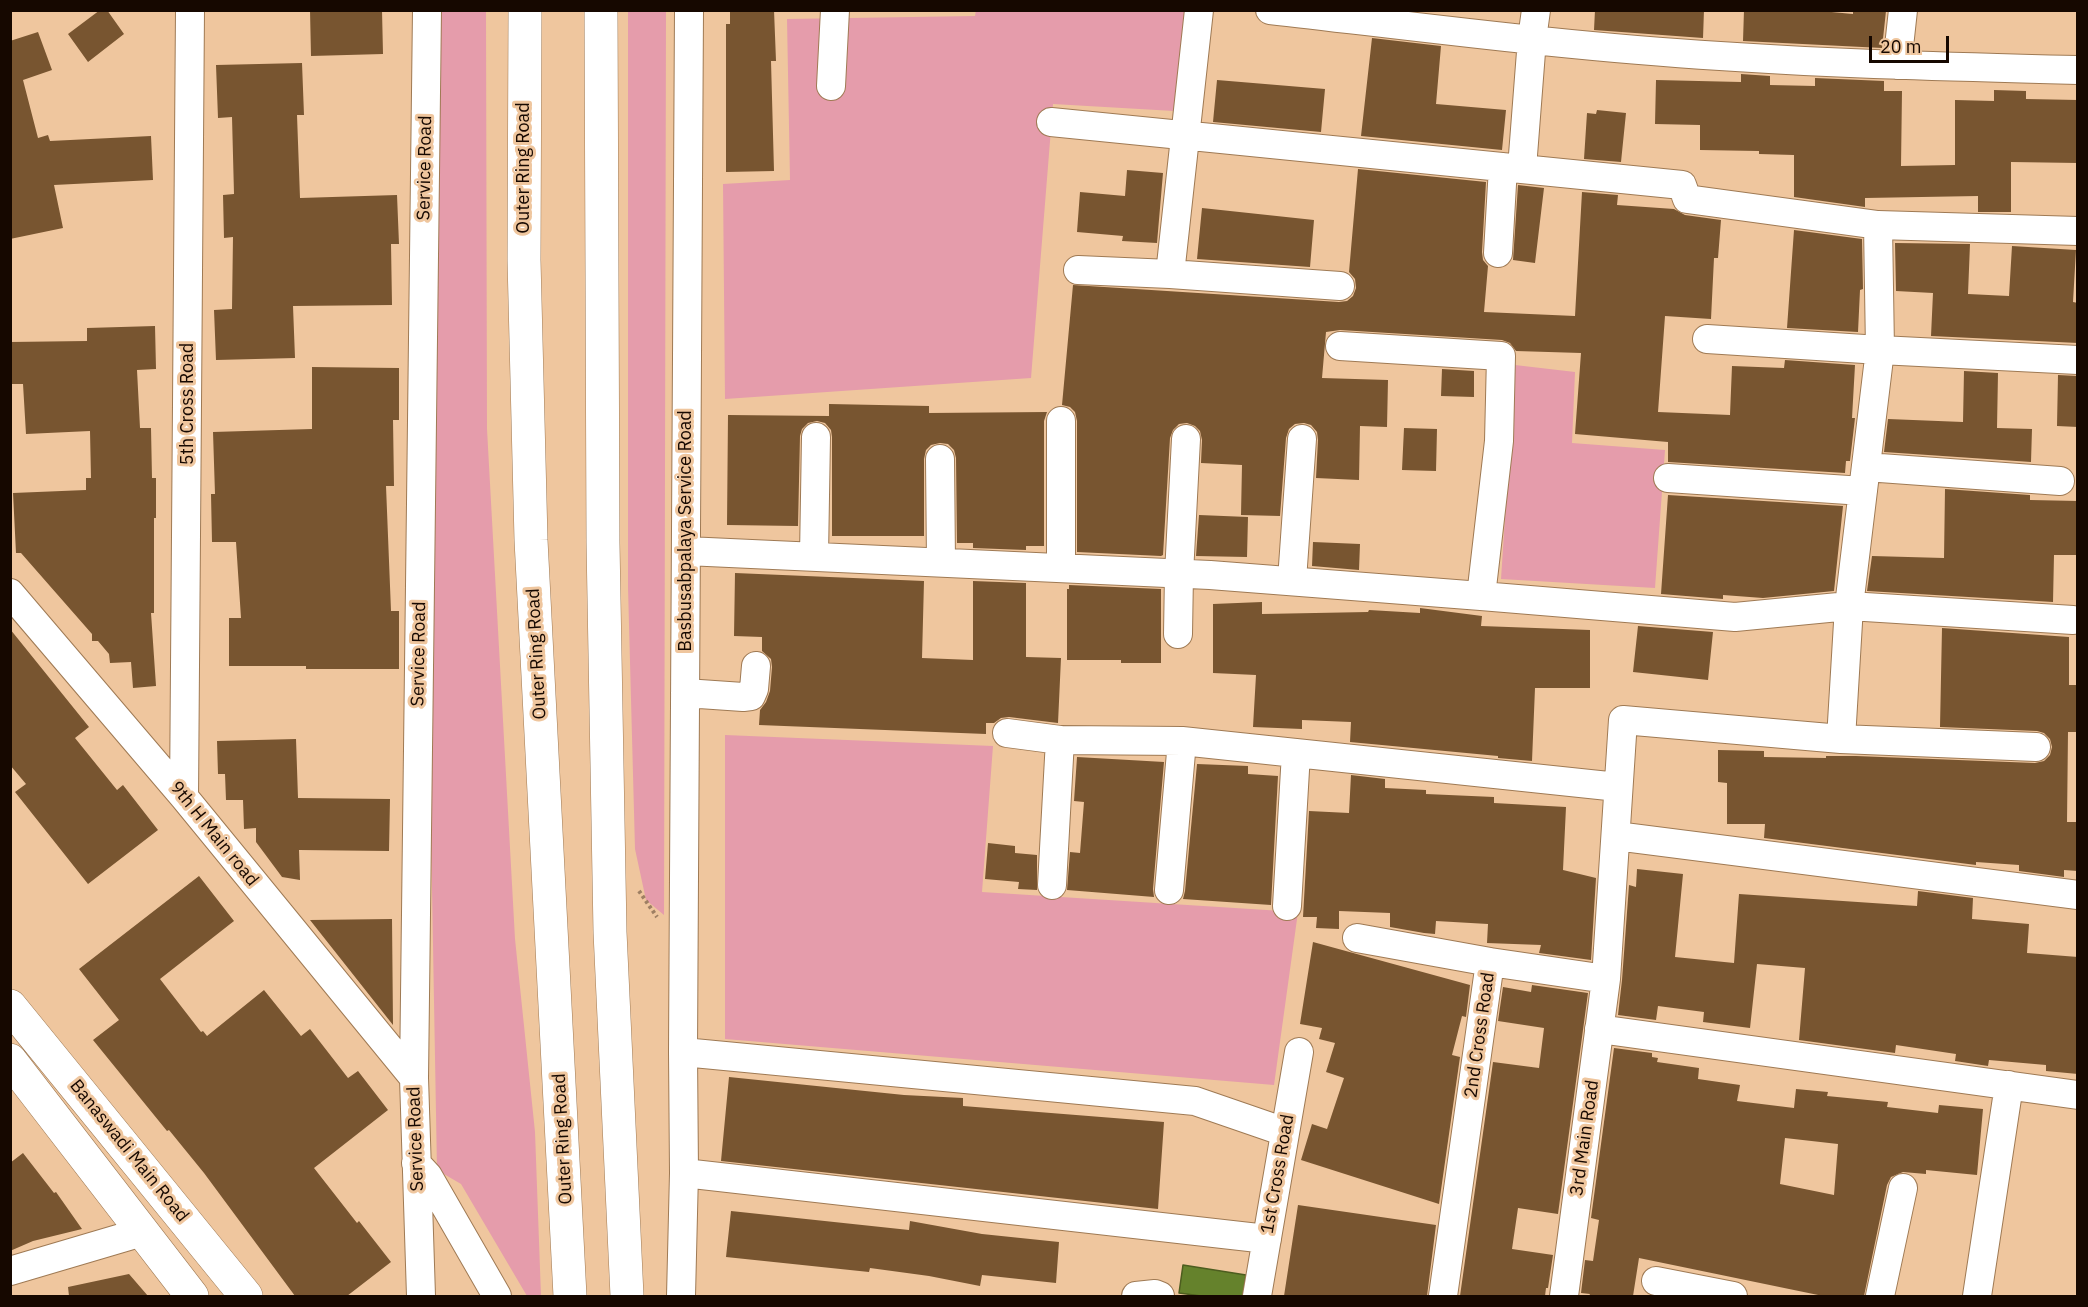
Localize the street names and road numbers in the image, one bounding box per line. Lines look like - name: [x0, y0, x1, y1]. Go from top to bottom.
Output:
- street label: Outer Ring Road: [513, 102, 535, 234]
- street label: Service Road: [413, 115, 437, 221]
- street label: 5th Cross Road: [177, 343, 199, 465]
- street label: Basbusabpalaya Service Road: [675, 410, 697, 652]
- street label: Outer Ring Road: [523, 588, 551, 720]
- street label: Service Road: [407, 601, 431, 707]
- street label: 9th H Main road: [165, 777, 263, 891]
- street label: 2nd Cross Road: [1460, 971, 1500, 1099]
- street label: Outer Ring Road: [549, 1073, 577, 1205]
- street label: Banaswadi Main Road: [65, 1075, 193, 1227]
- street label: 3rd Main Road: [1566, 1079, 1604, 1197]
- street label: Service Road: [403, 1086, 429, 1192]
- street label: 1st Cross Road: [1257, 1113, 1299, 1235]

